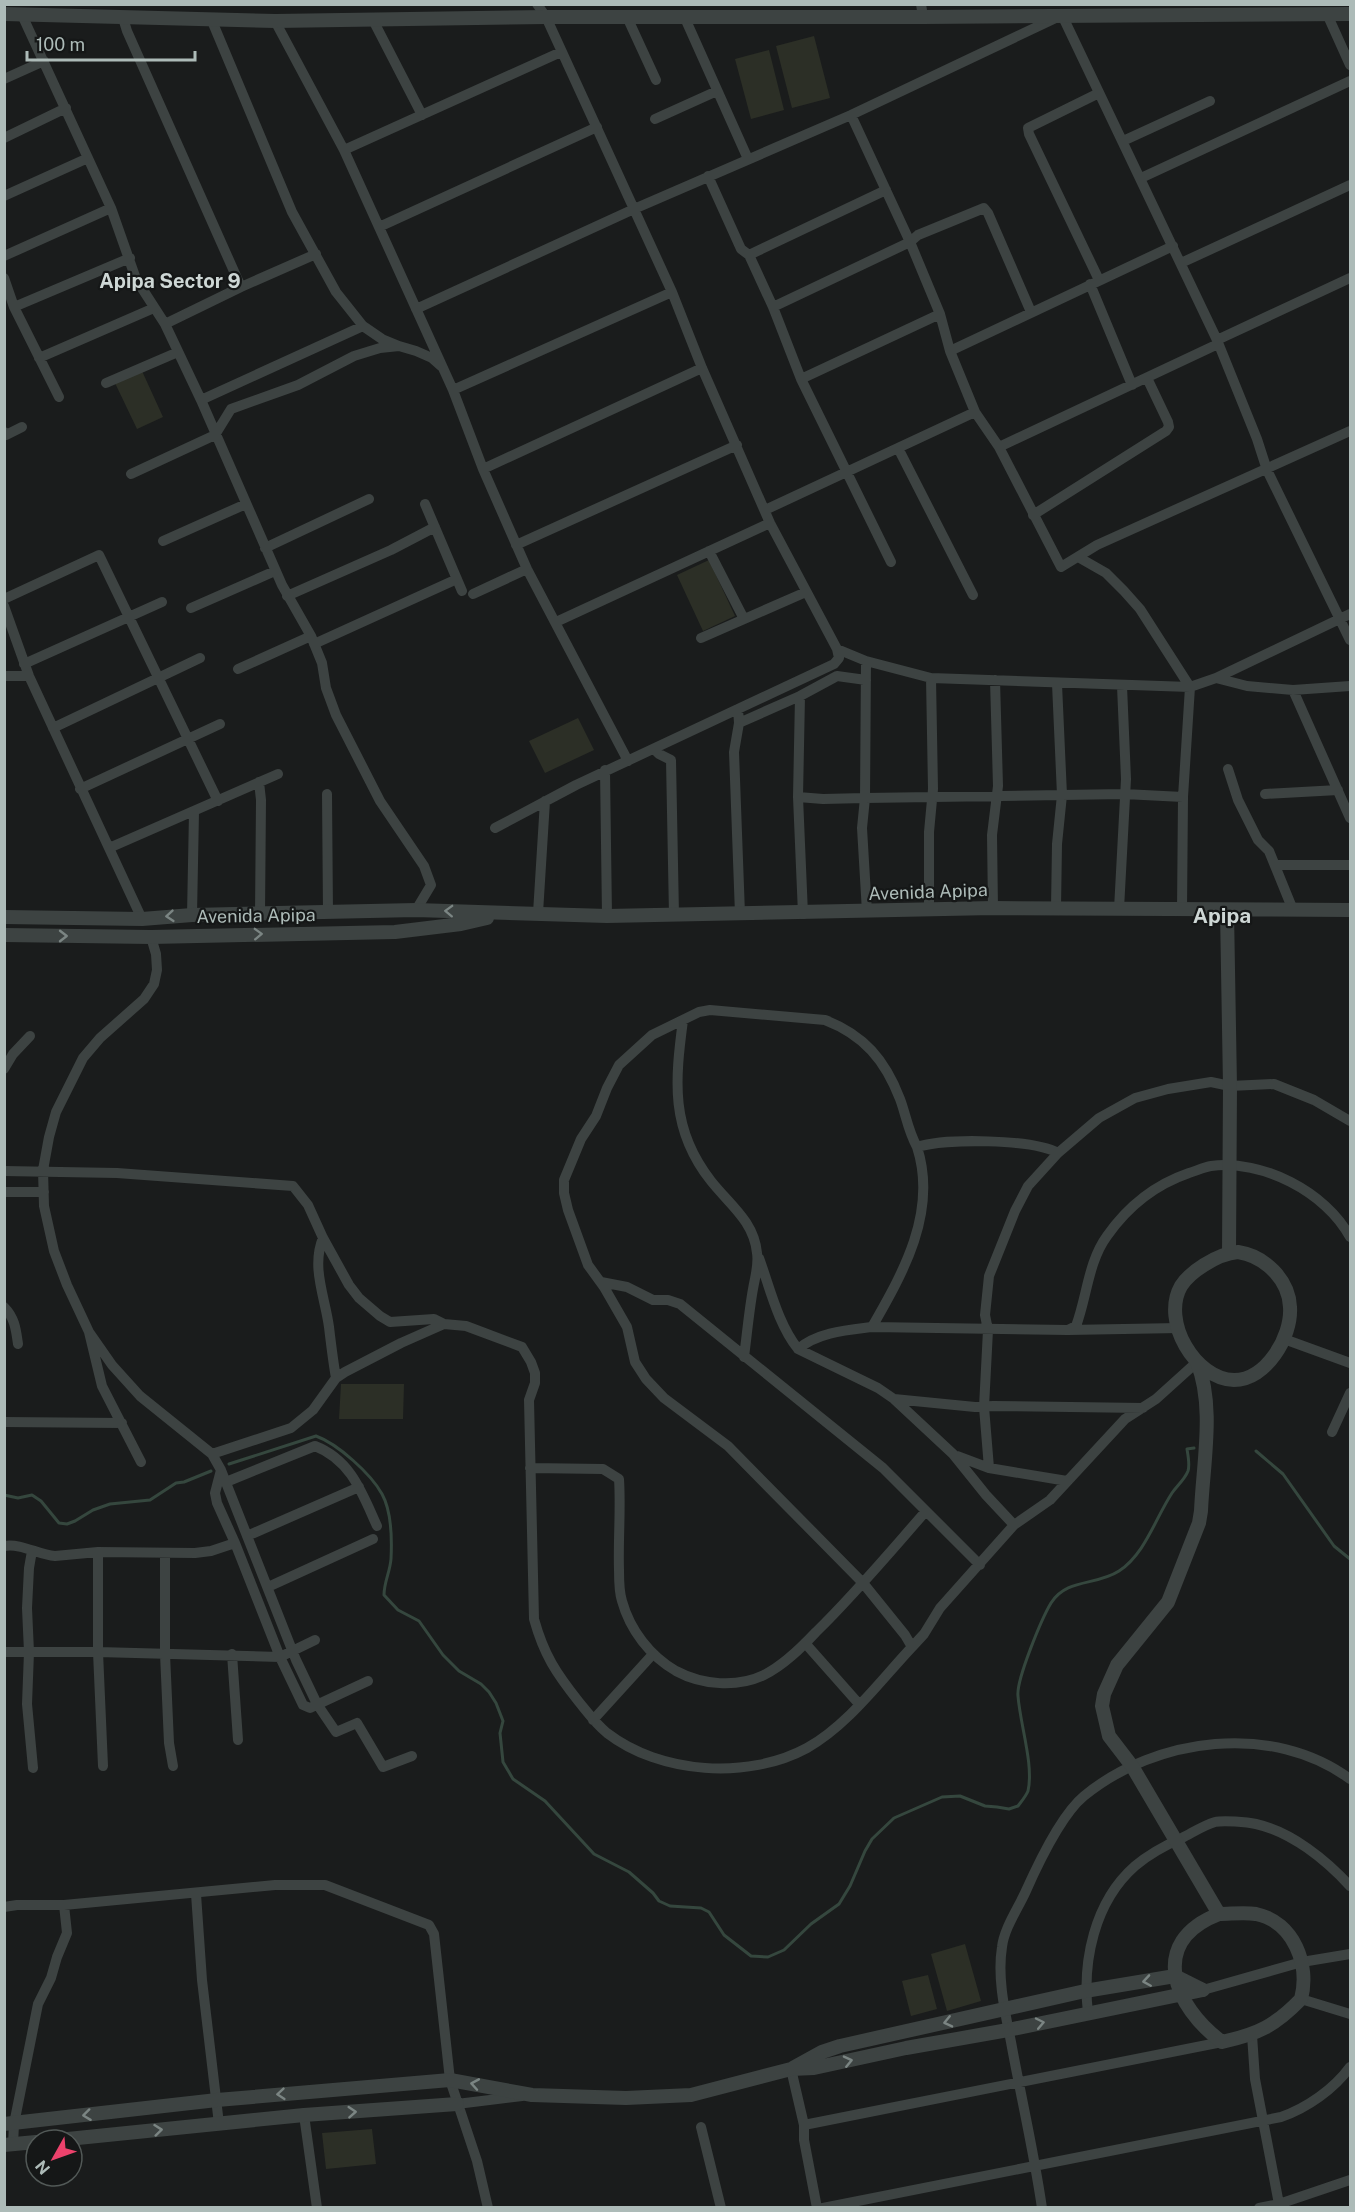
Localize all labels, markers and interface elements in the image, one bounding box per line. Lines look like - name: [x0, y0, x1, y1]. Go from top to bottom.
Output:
- scale bar: [27, 24, 195, 62]
- text: 100 m: [36, 34, 85, 55]
- district label: Apipa Sector 9: [99, 269, 241, 293]
- street label: Avenida Apipa: [868, 879, 988, 904]
- district label: Apipa: [1193, 903, 1251, 928]
- street label: Avenida Apipa: [196, 904, 316, 927]
- one-way arrow: [444, 905, 453, 918]
- one-way arrow: [165, 910, 174, 923]
- one-way arrow: [253, 927, 262, 940]
- one-way arrow: [58, 930, 67, 942]
- one-way arrow: [1143, 1974, 1153, 1987]
- one-way arrow: [943, 2014, 953, 2027]
- one-way arrow: [1035, 2017, 1045, 2030]
- one-way arrow: [843, 2055, 853, 2068]
- one-way arrow: [470, 2078, 480, 2091]
- one-way arrow: [276, 2087, 285, 2100]
- one-way arrow: [347, 2106, 356, 2119]
- one-way arrow: [82, 2108, 92, 2121]
- one-way arrow: [153, 2124, 162, 2137]
- north arrow: [24, 2128, 84, 2188]
- text: N: [32, 2156, 54, 2178]

